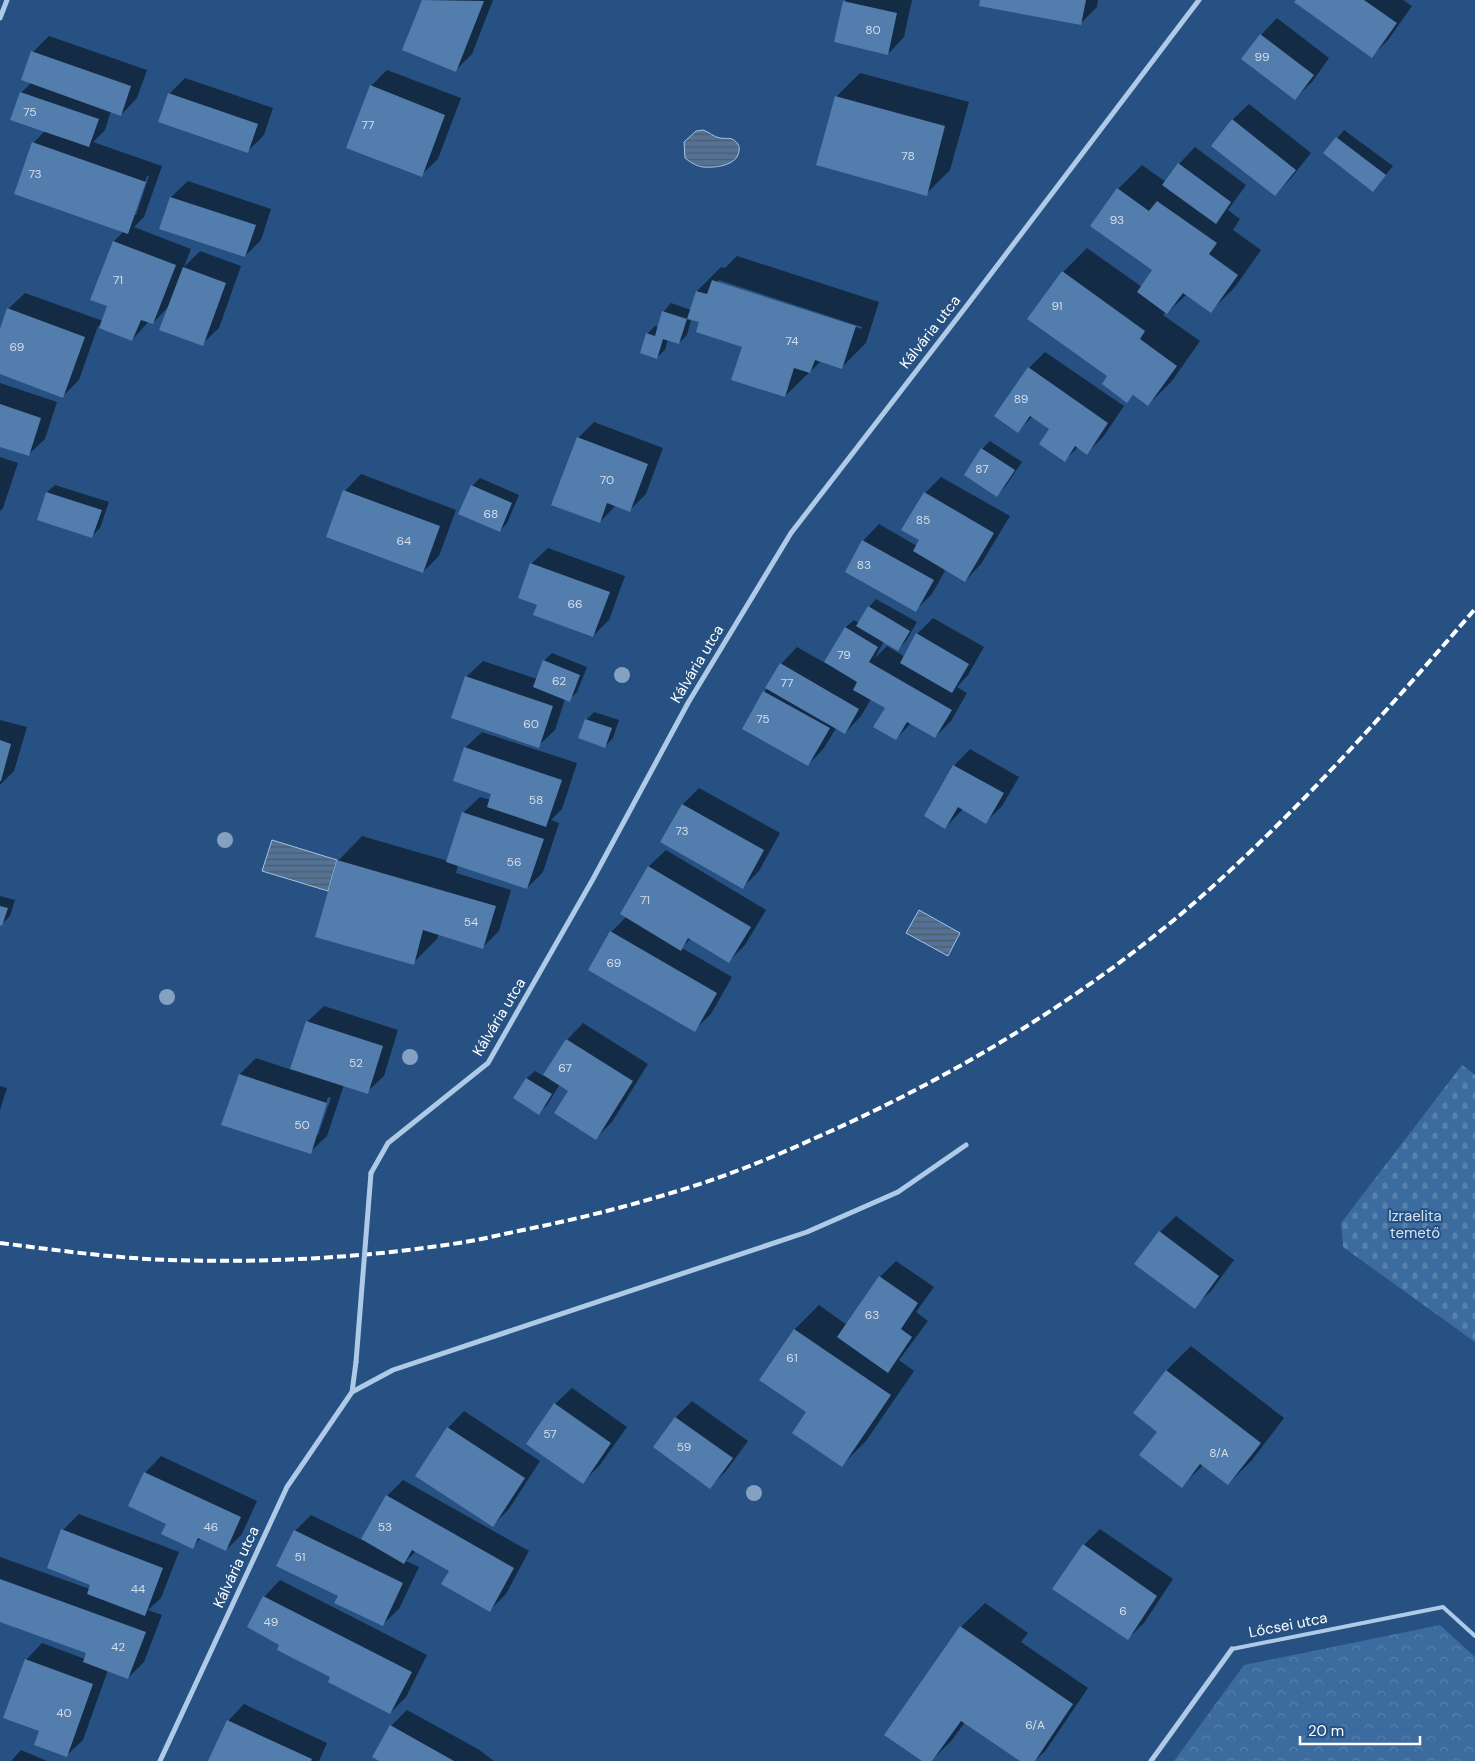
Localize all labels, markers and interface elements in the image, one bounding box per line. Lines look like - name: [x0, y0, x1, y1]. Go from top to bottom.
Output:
- house number: 80: [865, 22, 881, 38]
- house number: 99: [1254, 49, 1270, 65]
- house number: 75: [23, 104, 37, 120]
- house number: 77: [362, 117, 374, 133]
- house number: 78: [901, 148, 915, 164]
- house number: 73: [28, 166, 42, 182]
- house number: 93: [1110, 212, 1124, 228]
- house number: 71: [113, 272, 123, 288]
- street label: Kálvária utca: [895, 291, 965, 373]
- house number: 91: [1051, 298, 1063, 314]
- house number: 74: [786, 333, 798, 349]
- house number: 69: [10, 339, 24, 355]
- house number: 89: [1014, 391, 1028, 407]
- house number: 87: [975, 461, 989, 477]
- house number: 70: [600, 472, 614, 488]
- house number: 68: [484, 506, 498, 522]
- house number: 85: [916, 512, 930, 528]
- house number: 64: [397, 533, 411, 549]
- house number: 83: [857, 557, 871, 573]
- house number: 66: [567, 596, 583, 612]
- street label: Kálvária utca: [666, 621, 728, 707]
- house number: 79: [837, 647, 851, 663]
- house number: 62: [552, 673, 566, 689]
- house number: 77: [781, 675, 793, 691]
- house number: 75: [756, 711, 770, 727]
- house number: 60: [523, 716, 539, 732]
- house number: 58: [529, 792, 543, 808]
- house number: 73: [675, 823, 689, 839]
- house number: 56: [507, 854, 521, 870]
- house number: 71: [640, 892, 650, 908]
- house number: 54: [464, 914, 478, 930]
- house number: 69: [607, 955, 621, 971]
- street label: Kálvária utca: [468, 974, 530, 1060]
- house number: 52: [349, 1055, 363, 1071]
- house number: 67: [558, 1060, 572, 1076]
- house number: 50: [294, 1117, 310, 1133]
- park label: Izraelita temető: [1388, 1206, 1442, 1243]
- house number: 63: [865, 1307, 879, 1323]
- house number: 61: [786, 1350, 798, 1366]
- house number: 57: [543, 1426, 557, 1442]
- house number: 59: [677, 1439, 691, 1455]
- house number: 8/A: [1209, 1445, 1229, 1461]
- house number: 46: [204, 1519, 218, 1535]
- house number: 53: [378, 1519, 392, 1535]
- street label: Kálvária utca: [208, 1523, 264, 1611]
- house number: 51: [294, 1549, 306, 1565]
- house number: 44: [131, 1581, 145, 1597]
- house number: 6: [1119, 1603, 1127, 1619]
- street label: Lőcsei utca: [1247, 1608, 1329, 1642]
- house number: 49: [264, 1614, 278, 1630]
- house number: 42: [111, 1639, 125, 1655]
- house number: 40: [56, 1705, 72, 1721]
- scale bar: [1300, 1714, 1420, 1746]
- house number: 6/A: [1025, 1717, 1045, 1733]
- text: 20 m: [1308, 1721, 1344, 1741]

